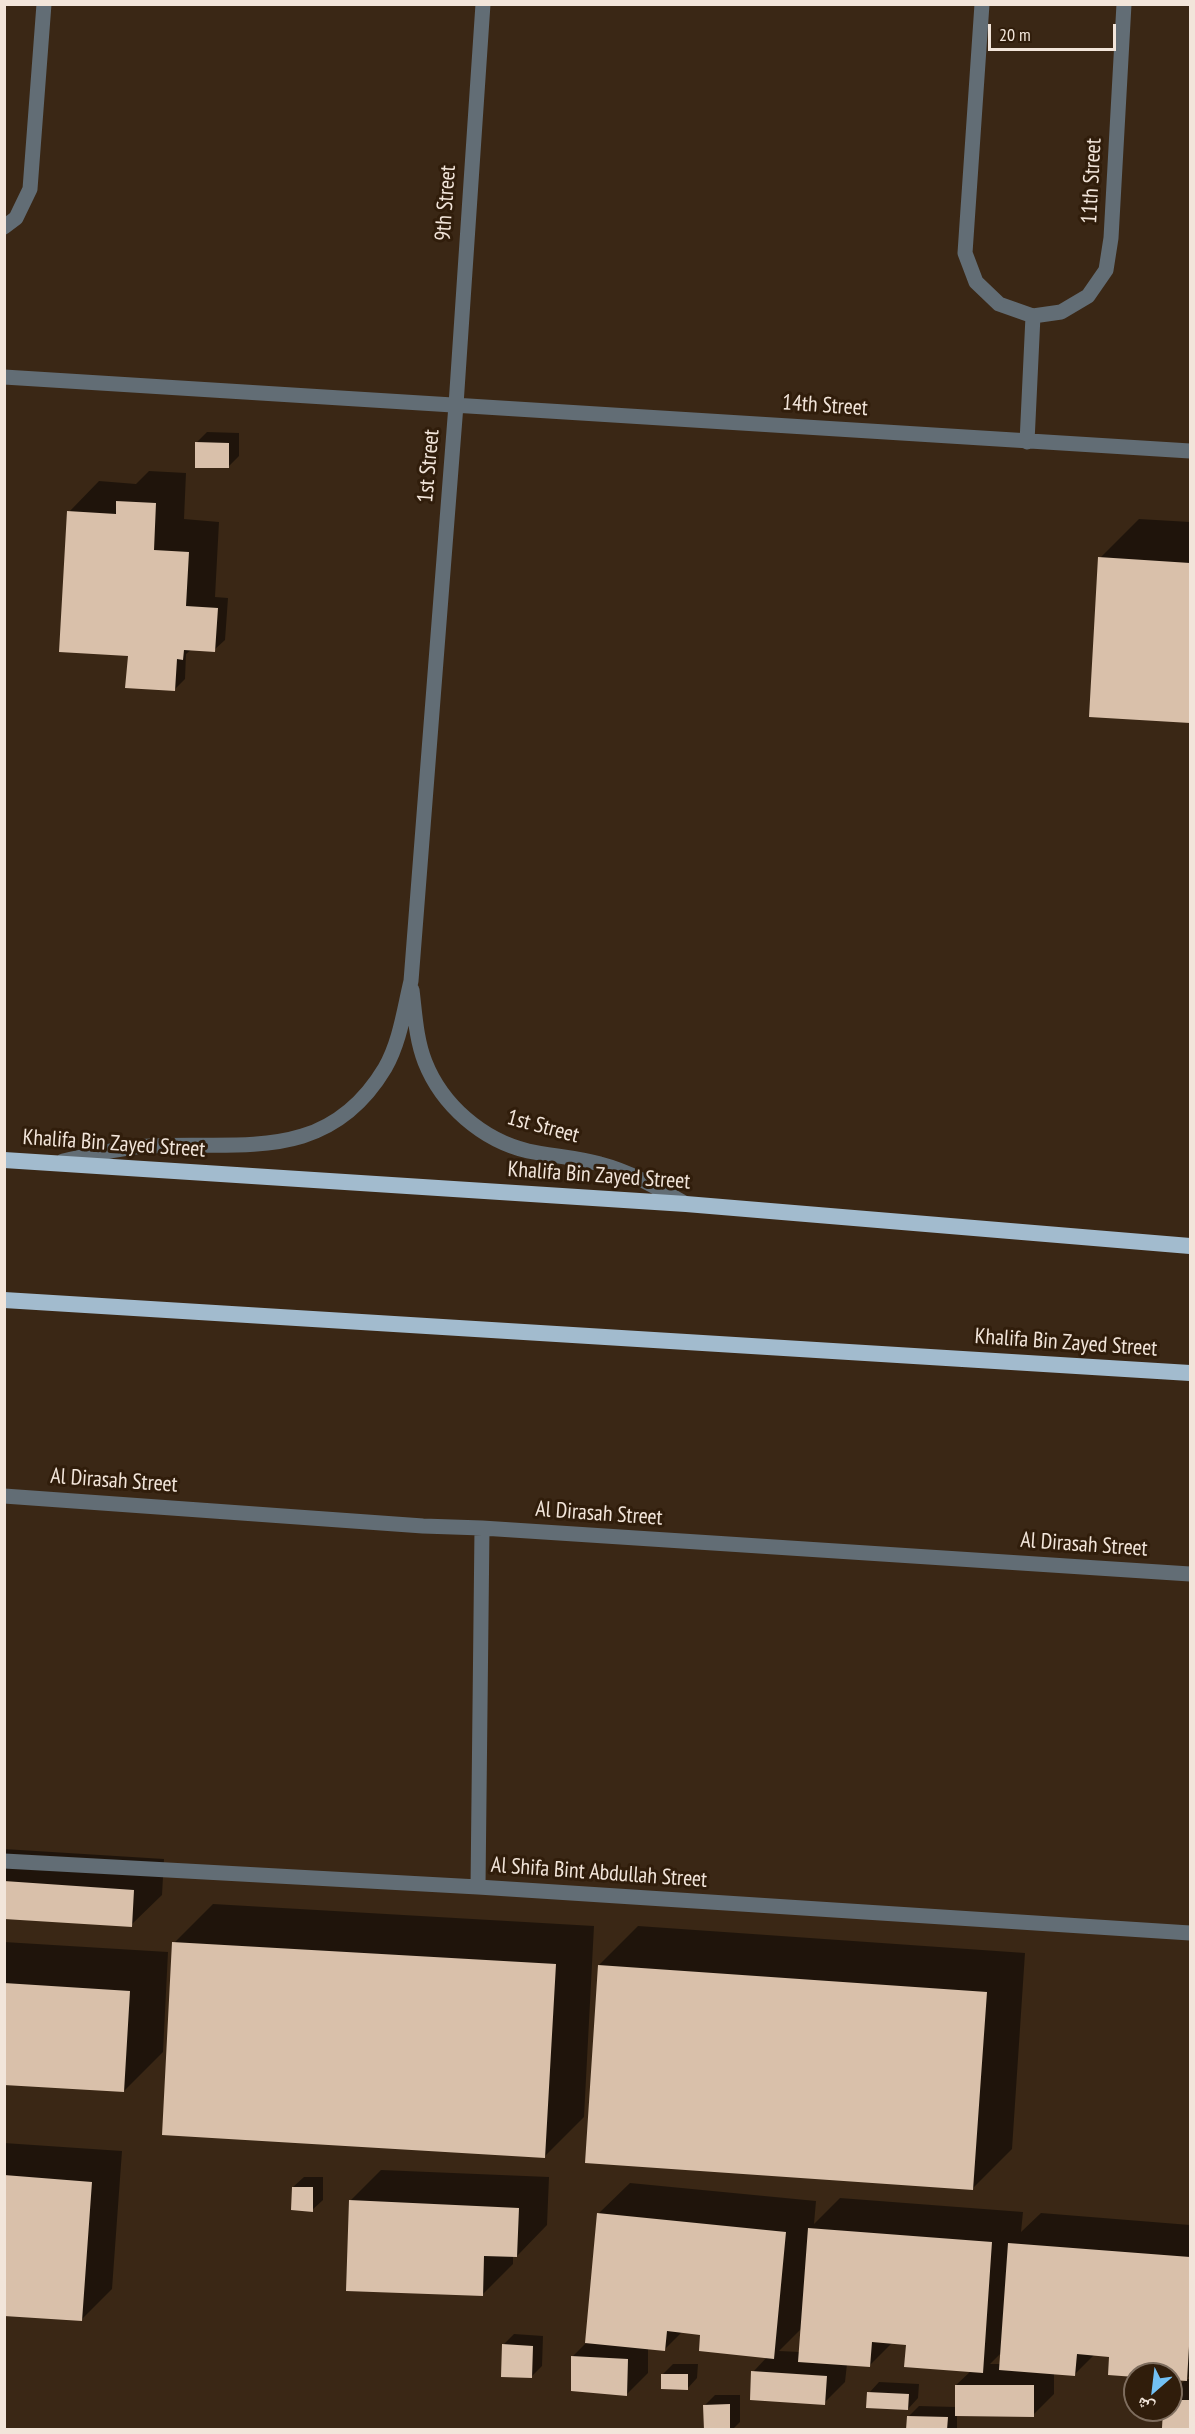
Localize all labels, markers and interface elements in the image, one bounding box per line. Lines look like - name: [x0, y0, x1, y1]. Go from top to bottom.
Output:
- scale bar: [991, 12, 1118, 50]
- text: 20 m: [999, 23, 1031, 46]
- street label: 11th Street: [1077, 138, 1107, 224]
- street label: 9th Street: [430, 164, 462, 242]
- street label: 14th Street: [781, 390, 869, 422]
- street label: 1st Street: [413, 428, 445, 504]
- street label: 1st Street: [504, 1105, 582, 1149]
- street label: Khalifa Bin Zayed Street: [22, 1124, 206, 1164]
- street label: Khalifa Bin Zayed Street: [507, 1156, 691, 1196]
- street label: Khalifa Bin Zayed Street: [974, 1323, 1158, 1363]
- street label: Al Dirasah Street: [50, 1463, 178, 1499]
- street label: Al Dirasah Street: [535, 1496, 663, 1532]
- street label: Al Dirasah Street: [1020, 1527, 1148, 1563]
- street label: Al Shifa Bint Abdullah Street: [490, 1852, 708, 1894]
- north arrow: [1123, 2362, 1183, 2422]
- text: ش: [1133, 2393, 1158, 2419]

